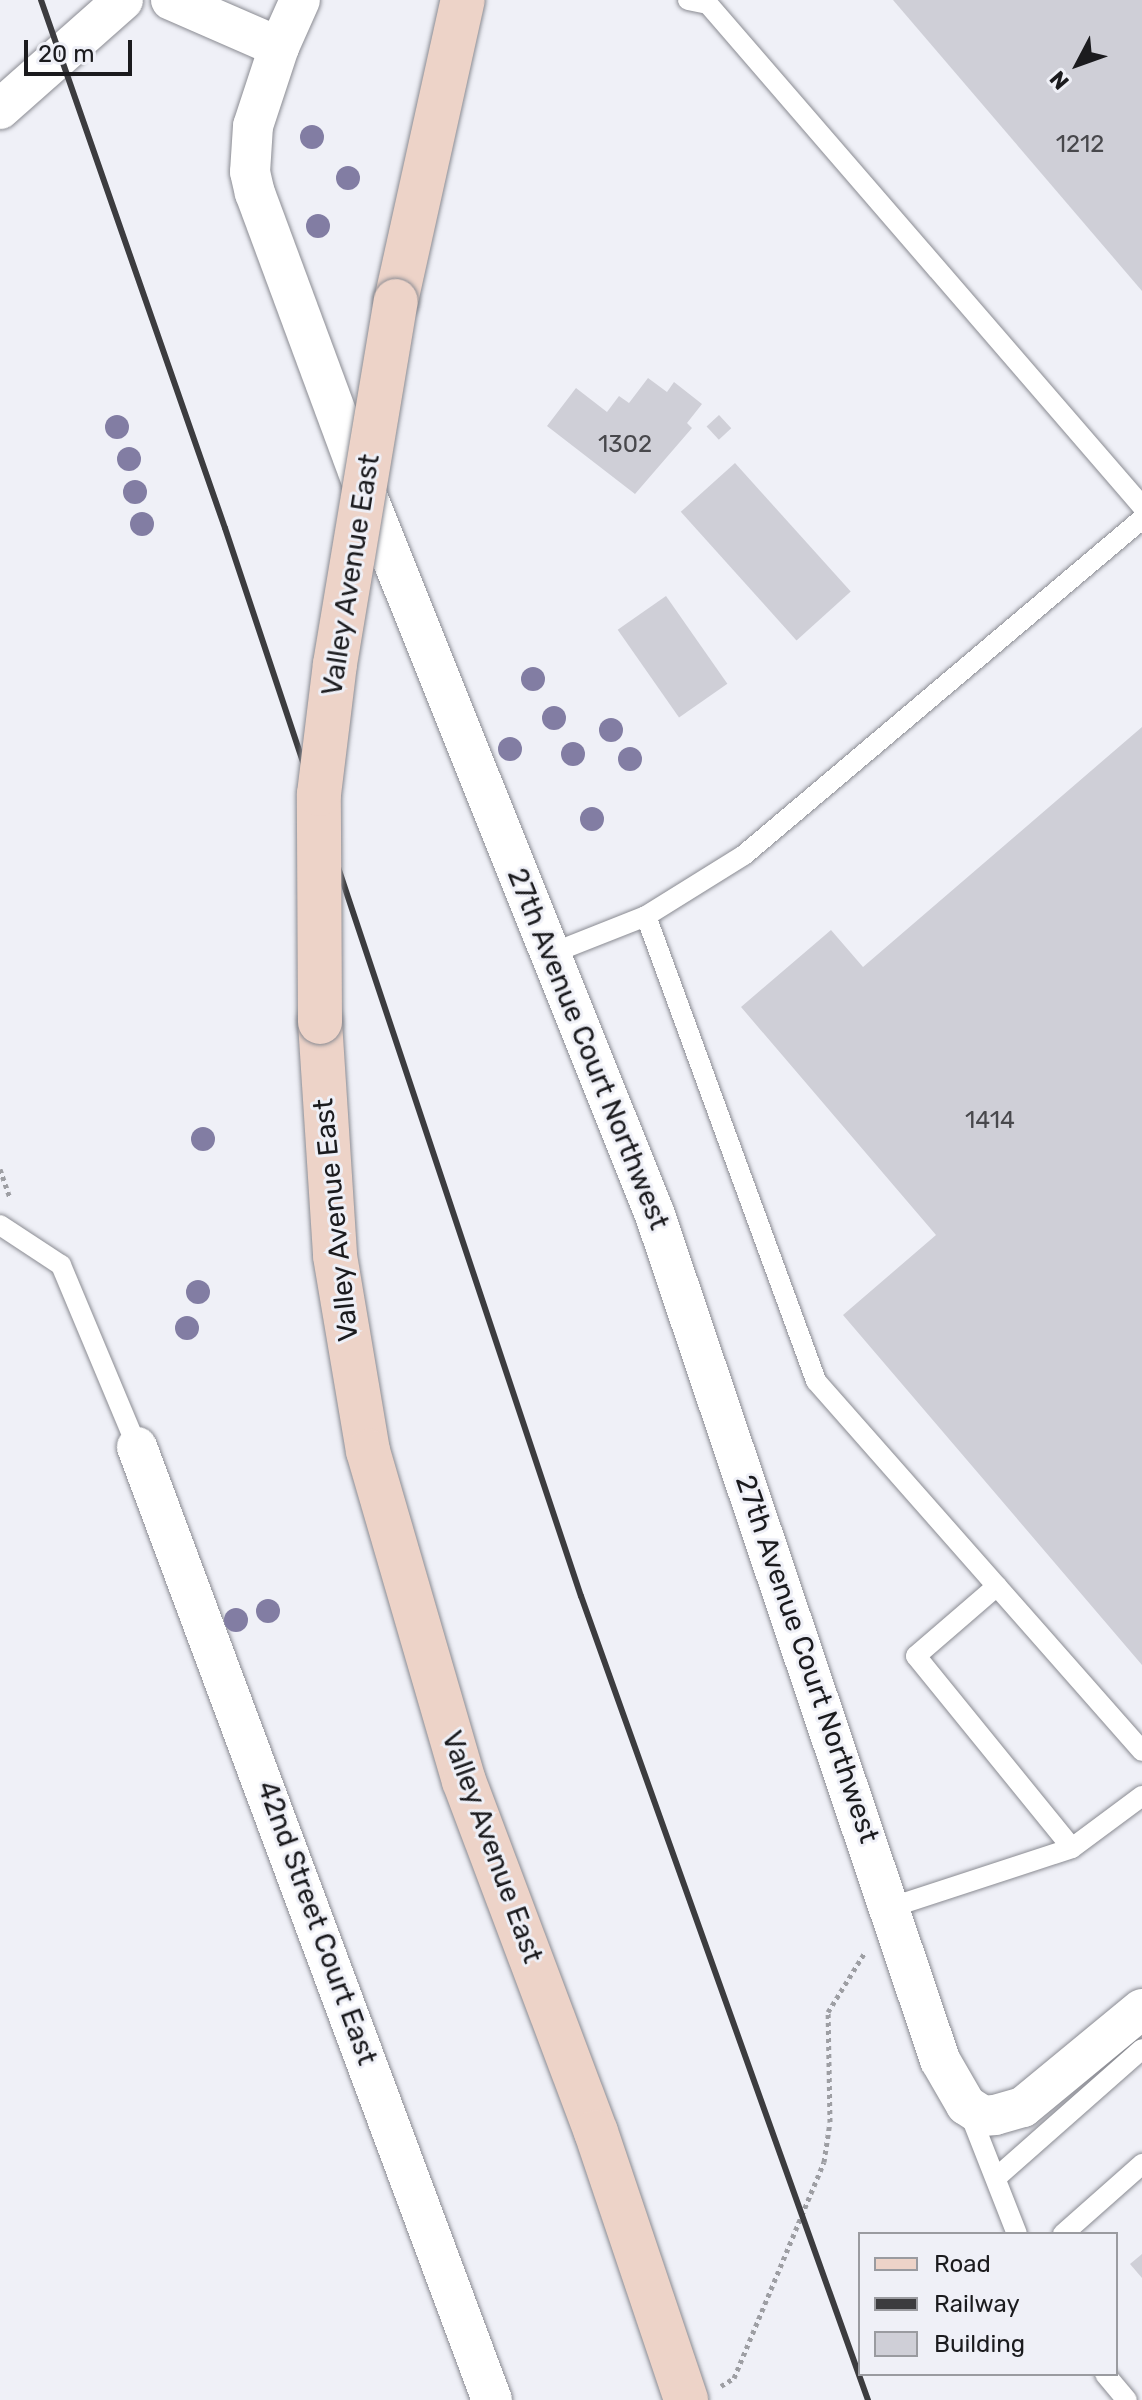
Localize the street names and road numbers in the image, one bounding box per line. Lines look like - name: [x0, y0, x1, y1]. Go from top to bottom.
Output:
- street label: Valley Avenue East: [315, 451, 387, 699]
- street label: 27th Avenue Court Northwest: [500, 863, 676, 1235]
- street label: Valley Avenue East: [306, 1096, 366, 1344]
- street label: 27th Avenue Court Northwest: [728, 1470, 886, 1848]
- street label: Valley Avenue East: [434, 1726, 550, 1968]
- street label: 42nd Street Court East: [250, 1776, 384, 2070]

